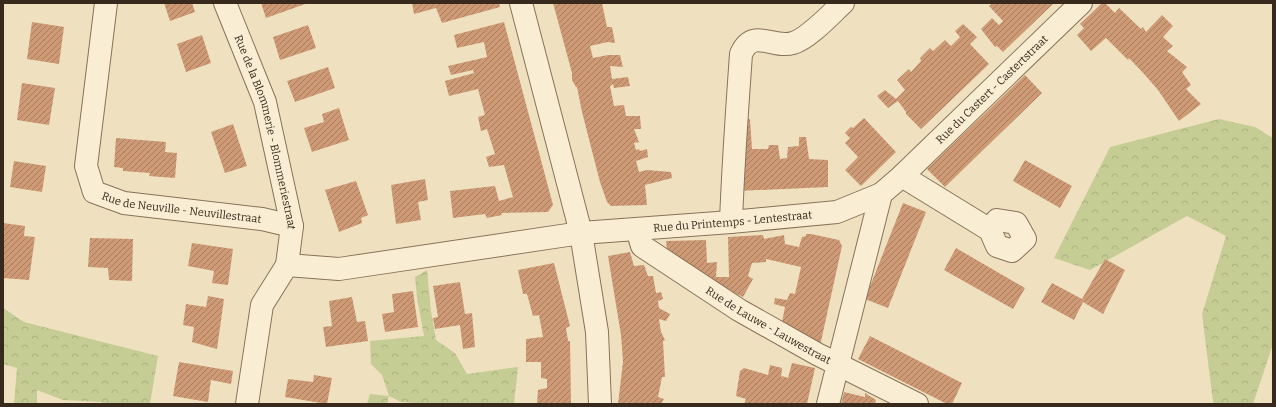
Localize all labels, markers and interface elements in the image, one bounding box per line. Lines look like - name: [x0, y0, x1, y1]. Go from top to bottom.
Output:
- street label: Rue du Castert - Castertstraat: [933, 32, 1050, 146]
- street label: Rue de la Blommerie - Blommeriestraat: [232, 33, 299, 230]
- street label: Rue de Neuville - Neuvillestraat: [100, 189, 262, 225]
- street label: Rue du Printemps - Lentestraat: [653, 208, 813, 234]
- street label: Rue de Lauwe - Lauwestraat: [703, 283, 833, 366]

